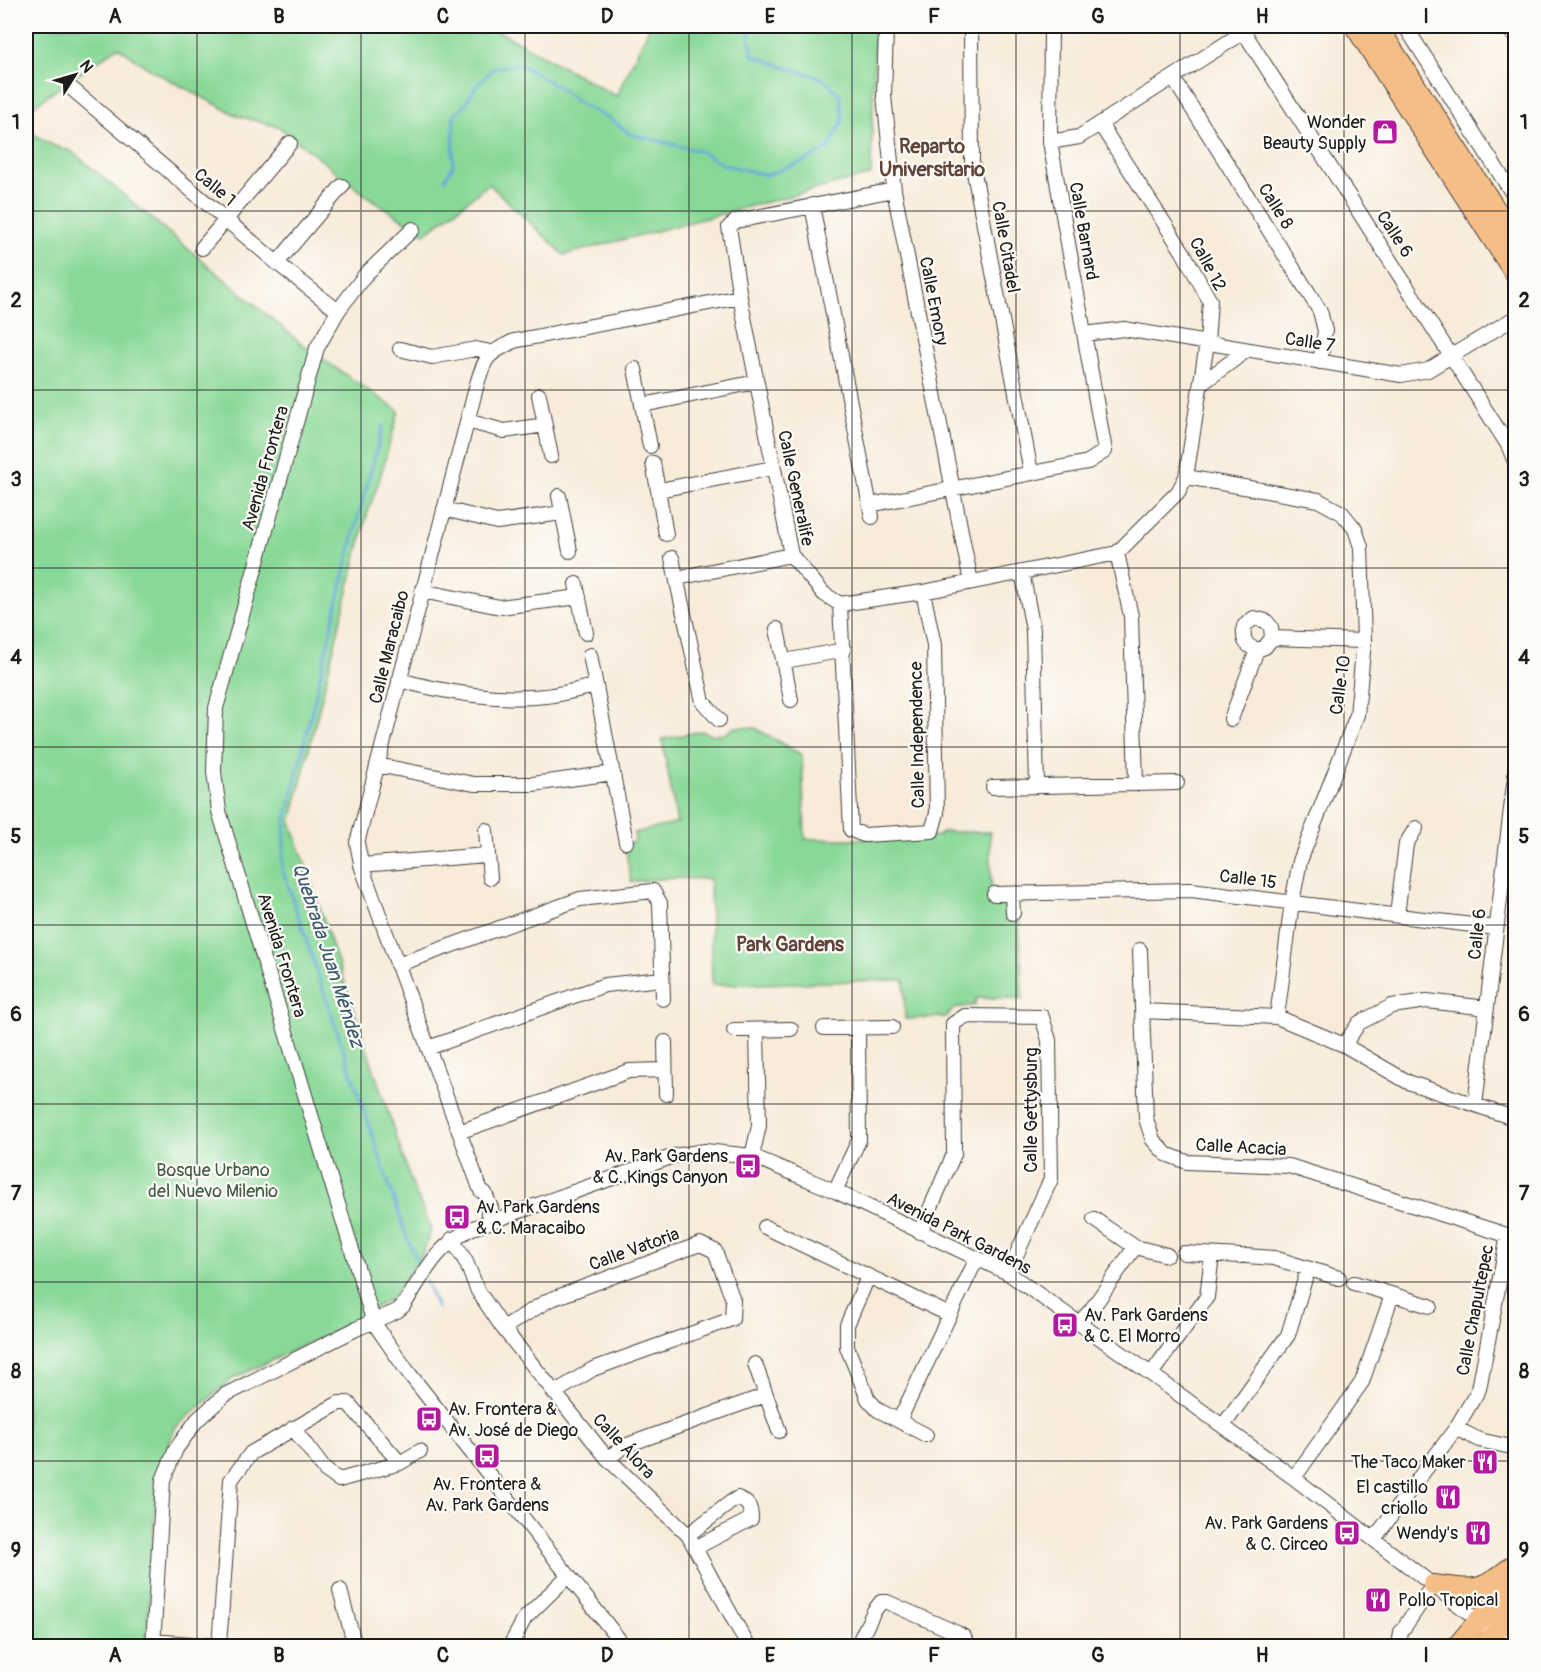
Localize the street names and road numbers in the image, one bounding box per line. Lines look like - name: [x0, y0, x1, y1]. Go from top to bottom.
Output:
- street label: Calle 1: [189, 163, 240, 212]
- street label: Calle 8: [1253, 179, 1299, 234]
- street label: Calle Barnard: [1064, 180, 1103, 282]
- street label: Calle Citadel: [986, 199, 1025, 295]
- street label: Calle 6: [1371, 206, 1418, 262]
- street label: Calle 12: [1184, 233, 1231, 295]
- street label: Calle Emory: [914, 255, 953, 348]
- street label: Calle 7: [1283, 327, 1337, 358]
- street label: Avenida Frontera: [237, 403, 294, 533]
- street label: Calle Generalife: [772, 428, 819, 548]
- street label: Calle Maracaibo: [364, 588, 415, 706]
- street label: Calle 10: [1325, 654, 1356, 716]
- street label: Calle Independence: [905, 661, 930, 809]
- street label: Calle 15: [1218, 865, 1278, 894]
- street label: Avenida Frontera: [252, 890, 311, 1020]
- street label: Calle 6: [1463, 907, 1492, 961]
- street label: Calle Gettysburg: [1020, 1047, 1043, 1173]
- street label: Calle Acacia: [1195, 1134, 1287, 1161]
- street label: Avenida Park Gardens: [883, 1187, 1035, 1280]
- street label: Calle Vatoria: [586, 1223, 682, 1276]
- street label: Calle Chapultepec: [1451, 1243, 1499, 1378]
- street label: Calle Álora: [587, 1409, 660, 1484]

